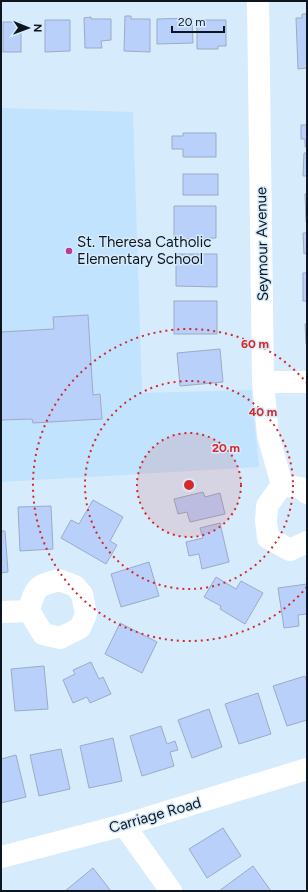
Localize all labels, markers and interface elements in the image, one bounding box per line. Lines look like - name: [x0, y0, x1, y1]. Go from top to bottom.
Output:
- north arrow: [8, 8, 48, 48]
- scale bar: [172, 8, 224, 34]
- text: 20 m: [178, 15, 206, 29]
- text: N: [31, 24, 44, 33]
- street label: Seymour Avenue: [252, 187, 272, 301]
- place label: St. Theresa Catholic Elementary School: [77, 233, 211, 268]
- marker: St. Theresa Catholic Elementary School: [64, 246, 74, 256]
- text: 60 m: [241, 337, 269, 351]
- text: 40 m: [249, 405, 277, 419]
- text: 20 m: [212, 441, 240, 455]
- centre of rings: [182, 478, 196, 492]
- street label: Carriage Road: [107, 793, 203, 837]

